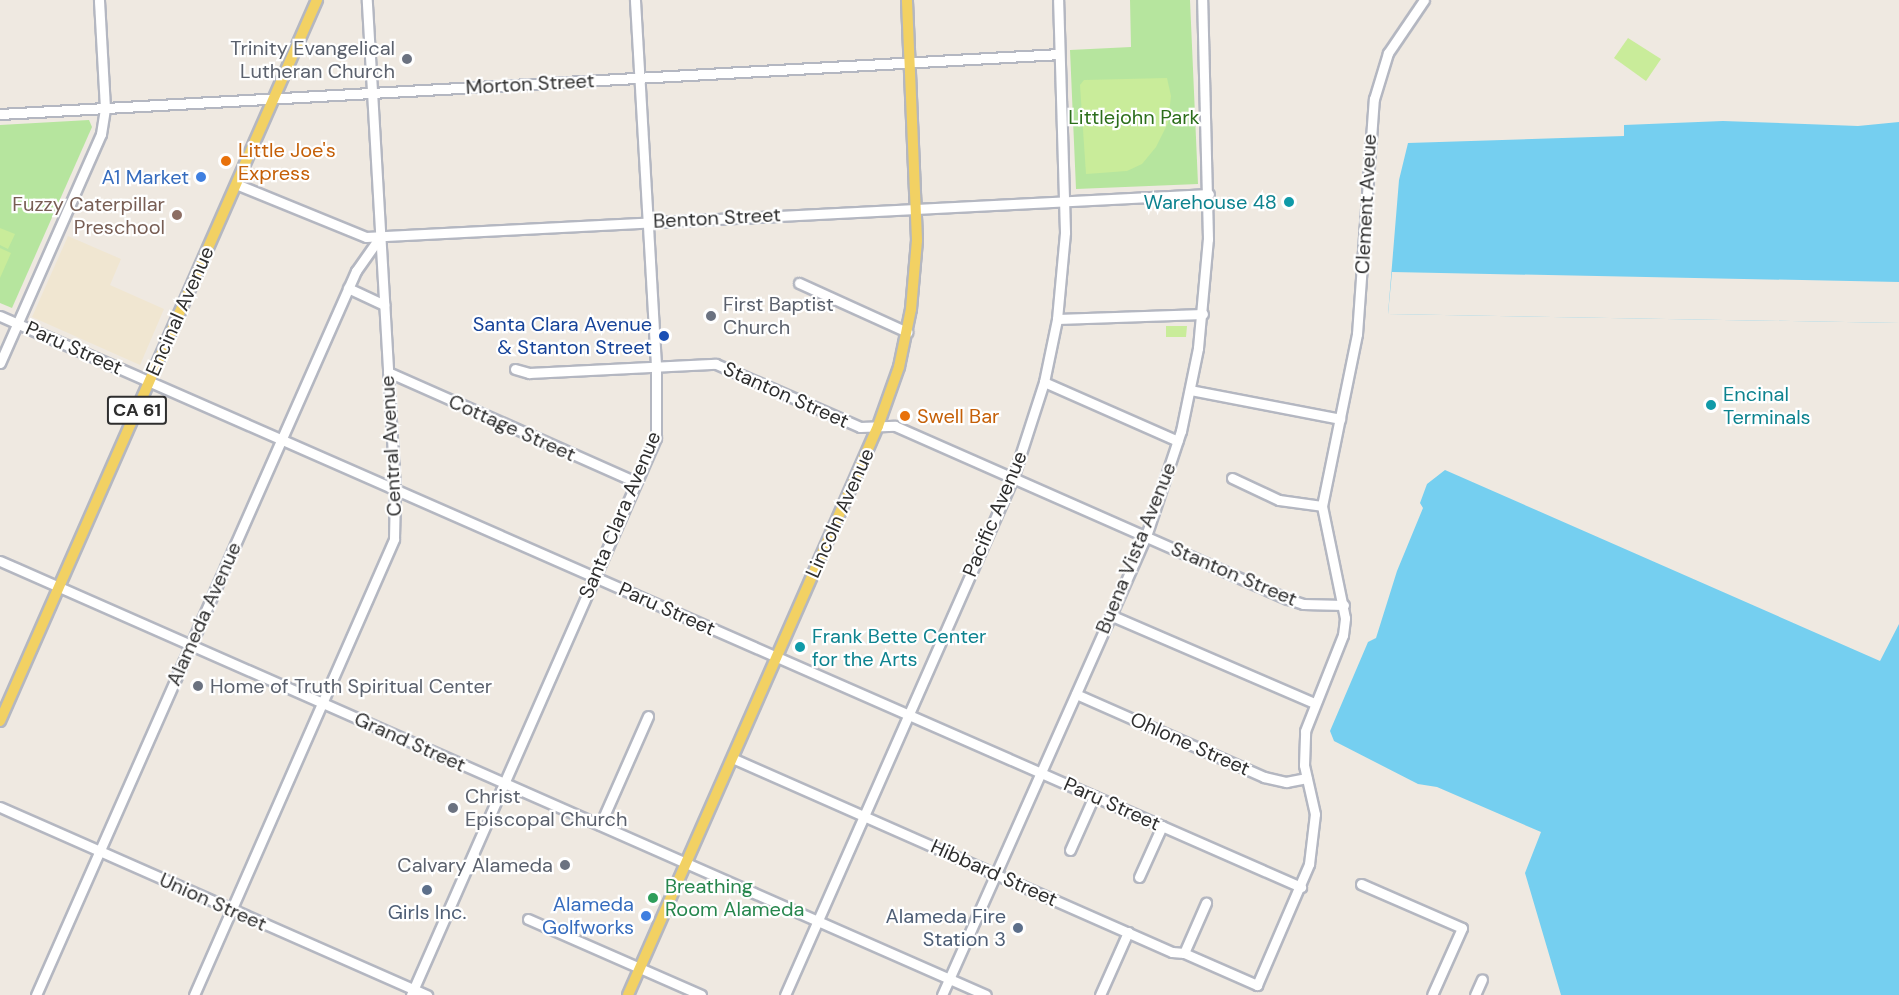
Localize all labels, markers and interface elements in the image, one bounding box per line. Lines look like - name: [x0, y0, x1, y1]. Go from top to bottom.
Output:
- place label: Trinity Evangelical Lutheran Church: [230, 36, 395, 83]
- marker: Trinity Evangelical Lutheran Church: [400, 52, 414, 66]
- street label: Morton Street: [465, 69, 595, 99]
- park label: Littlejohn Park: [1068, 105, 1200, 129]
- street label: Clement Aveue: [1350, 133, 1382, 275]
- place label: Little Joe's Express: [238, 138, 336, 185]
- marker: Little Joe's Express: [219, 154, 233, 168]
- place label: A1 Market: [101, 165, 189, 189]
- marker: A1 Market: [194, 170, 208, 184]
- place label: Warehouse 48: [1144, 190, 1277, 214]
- place label: Fuzzy Caterpillar Preschool: [12, 192, 165, 239]
- marker: Warehouse 48: [1282, 195, 1296, 209]
- street label: Benton Street: [653, 203, 781, 233]
- marker: Fuzzy Caterpillar Preschool: [170, 208, 184, 222]
- street label: Encinal Avenue: [141, 243, 219, 379]
- place label: First Baptist Church: [723, 292, 834, 339]
- marker: First Baptist Church: [704, 309, 718, 323]
- place label: Santa Clara Avenue & Stanton Street: [473, 312, 652, 359]
- street label: Paru Street: [22, 316, 126, 380]
- marker: Santa Clara Avenue & Stanton Street: [657, 329, 671, 343]
- street label: Stanton Street: [720, 357, 852, 433]
- street label: Central Avenue: [375, 375, 407, 517]
- place label: Encinal Terminals: [1723, 382, 1811, 429]
- street label: Cottage Street: [445, 389, 579, 467]
- road number: CA 61: [106, 395, 168, 425]
- marker: Encinal Terminals: [1704, 398, 1718, 412]
- place label: Swell Bar: [917, 404, 999, 428]
- marker: Swell Bar: [898, 409, 912, 423]
- street label: Santa Clara Avenue: [574, 428, 666, 602]
- street label: Lincoln Avenue: [801, 444, 879, 582]
- street label: Pacific Avenue: [958, 448, 1032, 580]
- street label: Buena Vista Avenue: [1091, 459, 1181, 637]
- street label: Stanton Street: [1167, 537, 1301, 611]
- street label: Alameda Avenue: [162, 539, 246, 689]
- street label: Paru Street: [615, 577, 719, 641]
- place label: Frank Bette Center for the Arts: [812, 624, 987, 671]
- marker: Frank Bette Center for the Arts: [793, 640, 807, 654]
- place label: Home of Truth Spiritual Center: [210, 674, 492, 698]
- marker: Home of Truth Spiritual Center: [191, 679, 205, 693]
- street label: Grand Street: [351, 707, 469, 777]
- street label: Ohlone Street: [1127, 707, 1253, 781]
- street label: Paru Street: [1060, 772, 1164, 836]
- place label: Christ Episcopal Church: [465, 784, 627, 831]
- marker: Christ Episcopal Church: [446, 801, 460, 815]
- street label: Hibbard Street: [927, 834, 1061, 912]
- place label: Calvary Alameda: [397, 853, 553, 877]
- marker: Calvary Alameda: [558, 858, 572, 872]
- street label: Union Street: [156, 868, 270, 936]
- place label: Breathing Room Alameda: [665, 874, 804, 921]
- marker: Girls Inc.: [420, 883, 434, 897]
- marker: Breathing Room Alameda: [646, 891, 660, 905]
- place label: Alameda Golfworks: [542, 892, 634, 939]
- place label: Girls Inc.: [388, 900, 466, 924]
- place label: Alameda Fire Station 3: [886, 904, 1006, 951]
- marker: Alameda Golfworks: [639, 909, 653, 923]
- marker: Alameda Fire Station 3: [1011, 921, 1025, 935]

